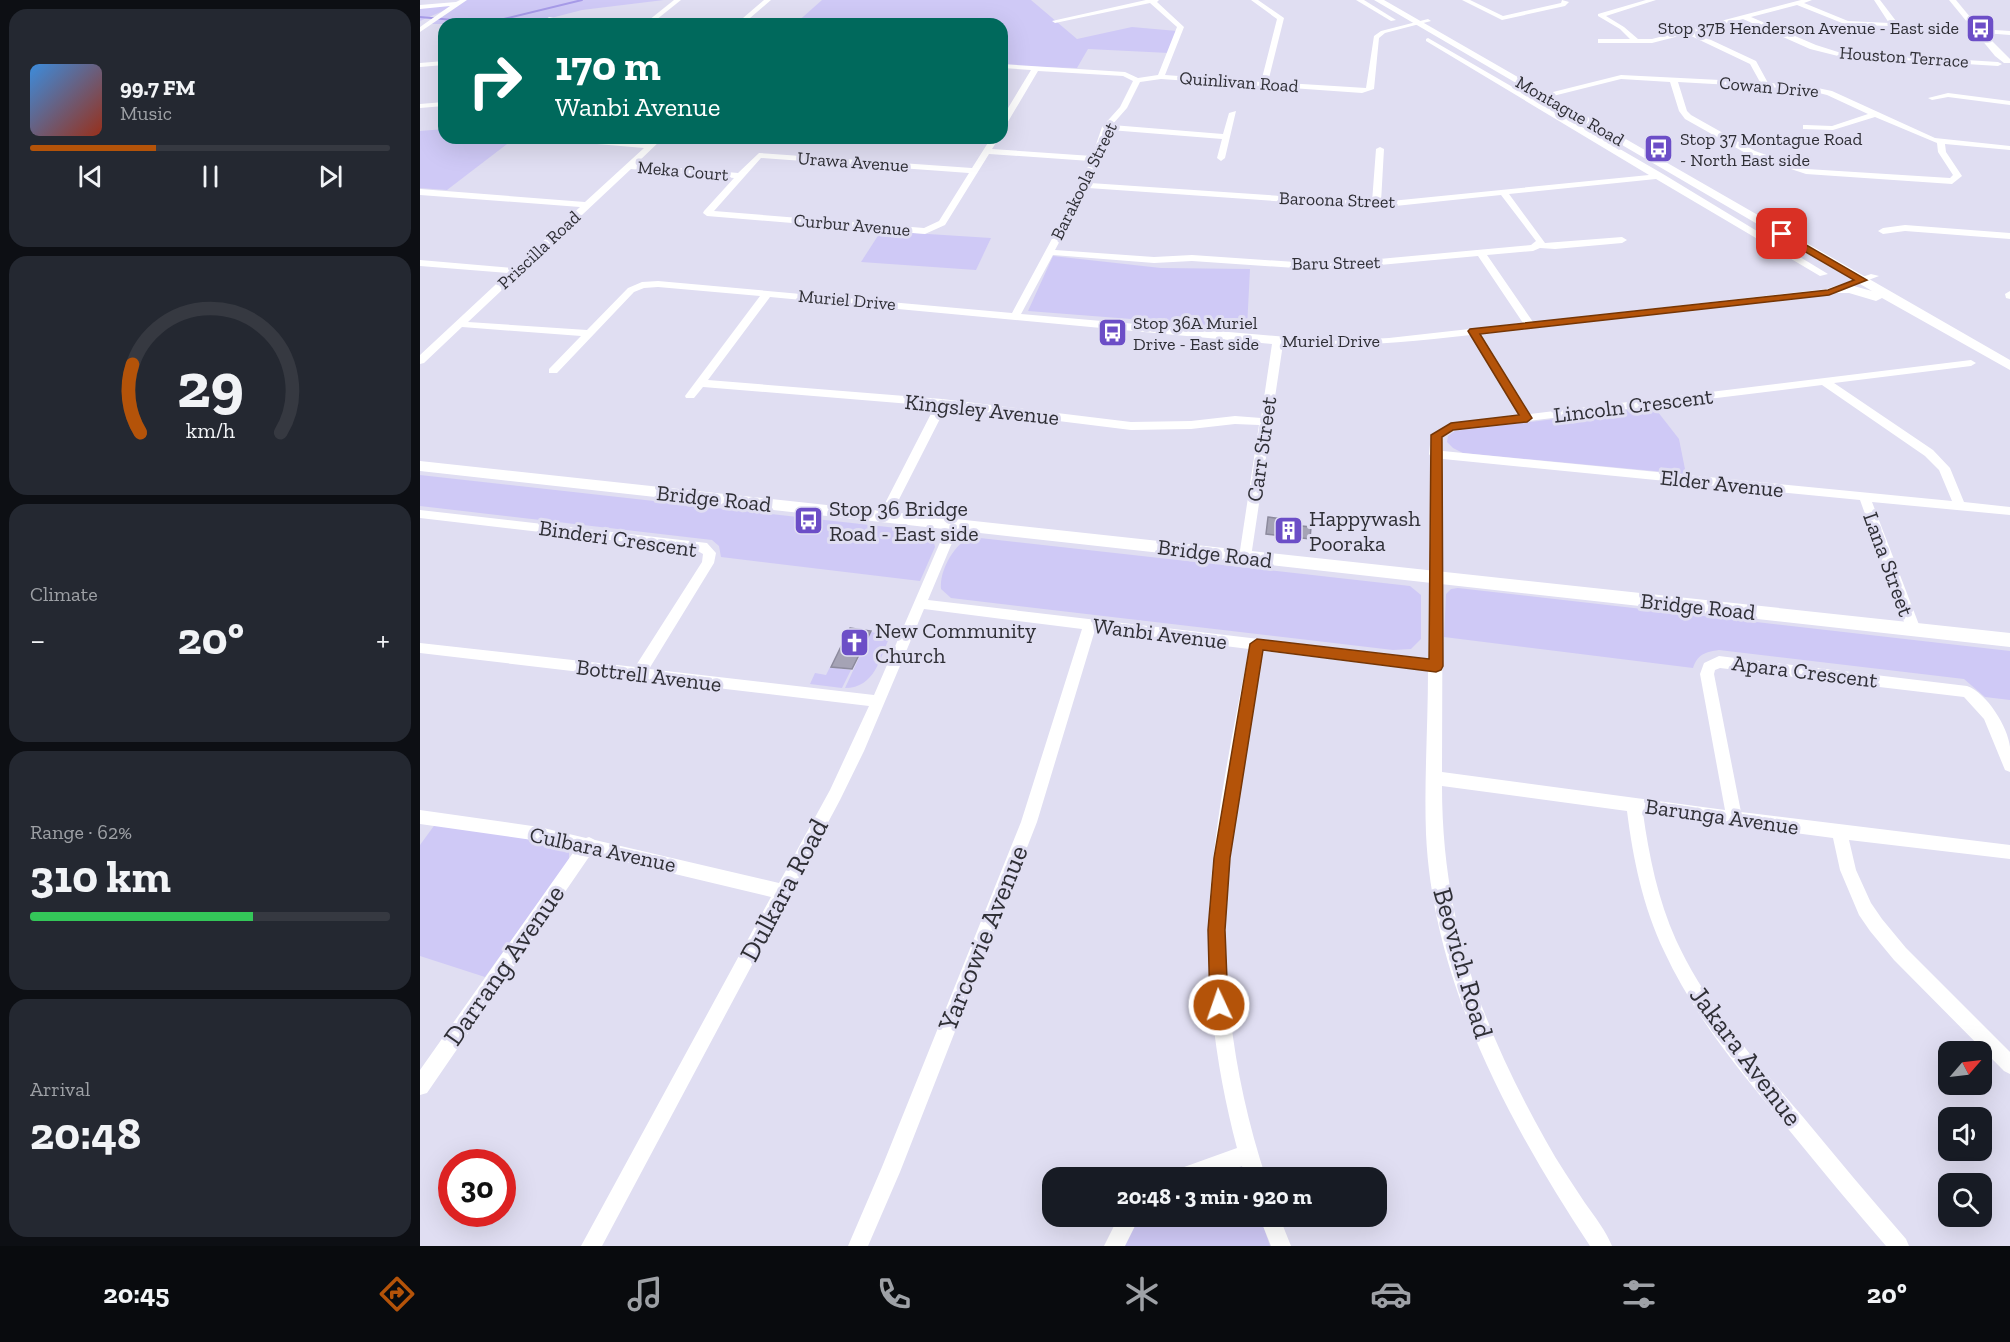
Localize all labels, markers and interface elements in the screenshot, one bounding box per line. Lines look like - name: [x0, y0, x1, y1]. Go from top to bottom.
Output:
- bus stop icon: Stop 37B Henderson Avenue - East side: [1964, 12, 1996, 44]
- place label: Stop 37B Henderson Avenue - East side: [1658, 17, 1959, 39]
- text: 170 m: [555, 40, 661, 91]
- icon: right: [456, 42, 534, 120]
- street label: Houston Terrace: [1839, 42, 1969, 72]
- street label: Quinlivan Road: [1179, 67, 1299, 97]
- street label: Montague Road: [1512, 71, 1628, 151]
- street label: Cowan Drive: [1718, 72, 1820, 102]
- text: 99.7 FM: [120, 74, 195, 101]
- text: Wanbi Avenue: [555, 91, 720, 123]
- text: Music: [120, 101, 172, 125]
- street label: Barakoola Street: [1046, 118, 1122, 243]
- place label: Stop 37 Montague Road - North East side: [1680, 128, 1863, 171]
- bus stop icon: Stop 37 Montague Road - North East side: [1643, 133, 1675, 165]
- street label: Urawa Avenue: [797, 147, 909, 177]
- street label: Meka Court: [637, 156, 730, 186]
- icon: previous: [74, 160, 107, 193]
- icon: pause: [194, 160, 227, 193]
- icon: next: [314, 160, 347, 193]
- street label: Baroona Street: [1279, 187, 1396, 213]
- street label: Priscilla Road: [493, 206, 585, 294]
- pin: [1756, 208, 1807, 259]
- street label: Curbur Avenue: [793, 209, 911, 241]
- icon: arrive: [1765, 217, 1798, 250]
- street label: Baru Street: [1291, 251, 1381, 275]
- street label: Muriel Drive: [797, 285, 897, 315]
- place label: Stop 36A Muriel Drive - East side: [1133, 312, 1259, 355]
- bus stop icon: Stop 36A Muriel Drive - East side: [1096, 317, 1128, 349]
- street label: Muriel Drive: [1282, 330, 1380, 352]
- text: 29: [177, 348, 243, 423]
- street label: Lincoln Crescent: [1552, 382, 1715, 429]
- street label: Kingsley Avenue: [903, 388, 1060, 431]
- street label: Carr Street: [1241, 394, 1282, 503]
- text: km/h: [186, 418, 234, 443]
- street label: Elder Avenue: [1659, 464, 1785, 503]
- street label: Bridge Road: [655, 479, 773, 518]
- place label: Stop 36 Bridge Road - East side: [829, 495, 979, 547]
- bus stop icon: Stop 36 Bridge Road - East side: [792, 505, 824, 537]
- place label: Happywash Pooraka: [1309, 505, 1421, 557]
- street label: Lana Street: [1857, 508, 1920, 621]
- street label: Binderi Crescent: [537, 514, 700, 563]
- building icon: Happywash Pooraka: [1272, 515, 1304, 547]
- street label: Bridge Road: [1156, 533, 1274, 574]
- text: Climate: [30, 582, 98, 606]
- street label: Bridge Road: [1639, 587, 1757, 626]
- text: 20°: [178, 612, 244, 666]
- street label: Wanbi Avenue: [1091, 612, 1228, 655]
- place label: New Community Church: [875, 617, 1037, 669]
- text: −: [30, 620, 45, 659]
- text: +: [376, 620, 390, 659]
- church icon: New Community Church: [838, 627, 870, 659]
- street label: Apara Crescent: [1731, 649, 1880, 694]
- street label: Bottrell Avenue: [575, 653, 723, 698]
- street label: Barunga Avenue: [1643, 792, 1800, 841]
- street label: Dulkara Road: [733, 813, 835, 967]
- text: Range · 62%: [30, 820, 132, 844]
- street label: Culbara Avenue: [527, 821, 678, 878]
- street label: Yarcowie Avenue: [931, 841, 1035, 1036]
- text: 310 km: [30, 850, 171, 904]
- street label: Darrang Avenue: [437, 878, 571, 1052]
- street label: Beovich Road: [1426, 884, 1500, 1042]
- position arrow: [1187, 973, 1251, 1037]
- street label: Jakara Avenue: [1683, 980, 1809, 1132]
- north arrow: [1938, 1041, 1992, 1095]
- map controls: [1938, 1041, 1992, 1227]
- text: Arrival: [30, 1077, 90, 1101]
- text: 20:48: [30, 1107, 141, 1161]
- button: sound: [1938, 1107, 1992, 1161]
- speed limit sign: 30: [438, 1149, 516, 1227]
- button: search: [1938, 1173, 1992, 1227]
- text: 20:48 · 3 min · 920 m: [1117, 1183, 1312, 1210]
- icon: directions: [376, 1273, 418, 1315]
- icon: music: [624, 1273, 666, 1315]
- icon: phone: [873, 1273, 915, 1315]
- icon: climate: [1121, 1273, 1163, 1315]
- icon: car: [1370, 1273, 1412, 1315]
- icon: filters: [1618, 1273, 1660, 1315]
- text: 20:45: [103, 1278, 169, 1310]
- text: 20°: [1867, 1278, 1907, 1310]

